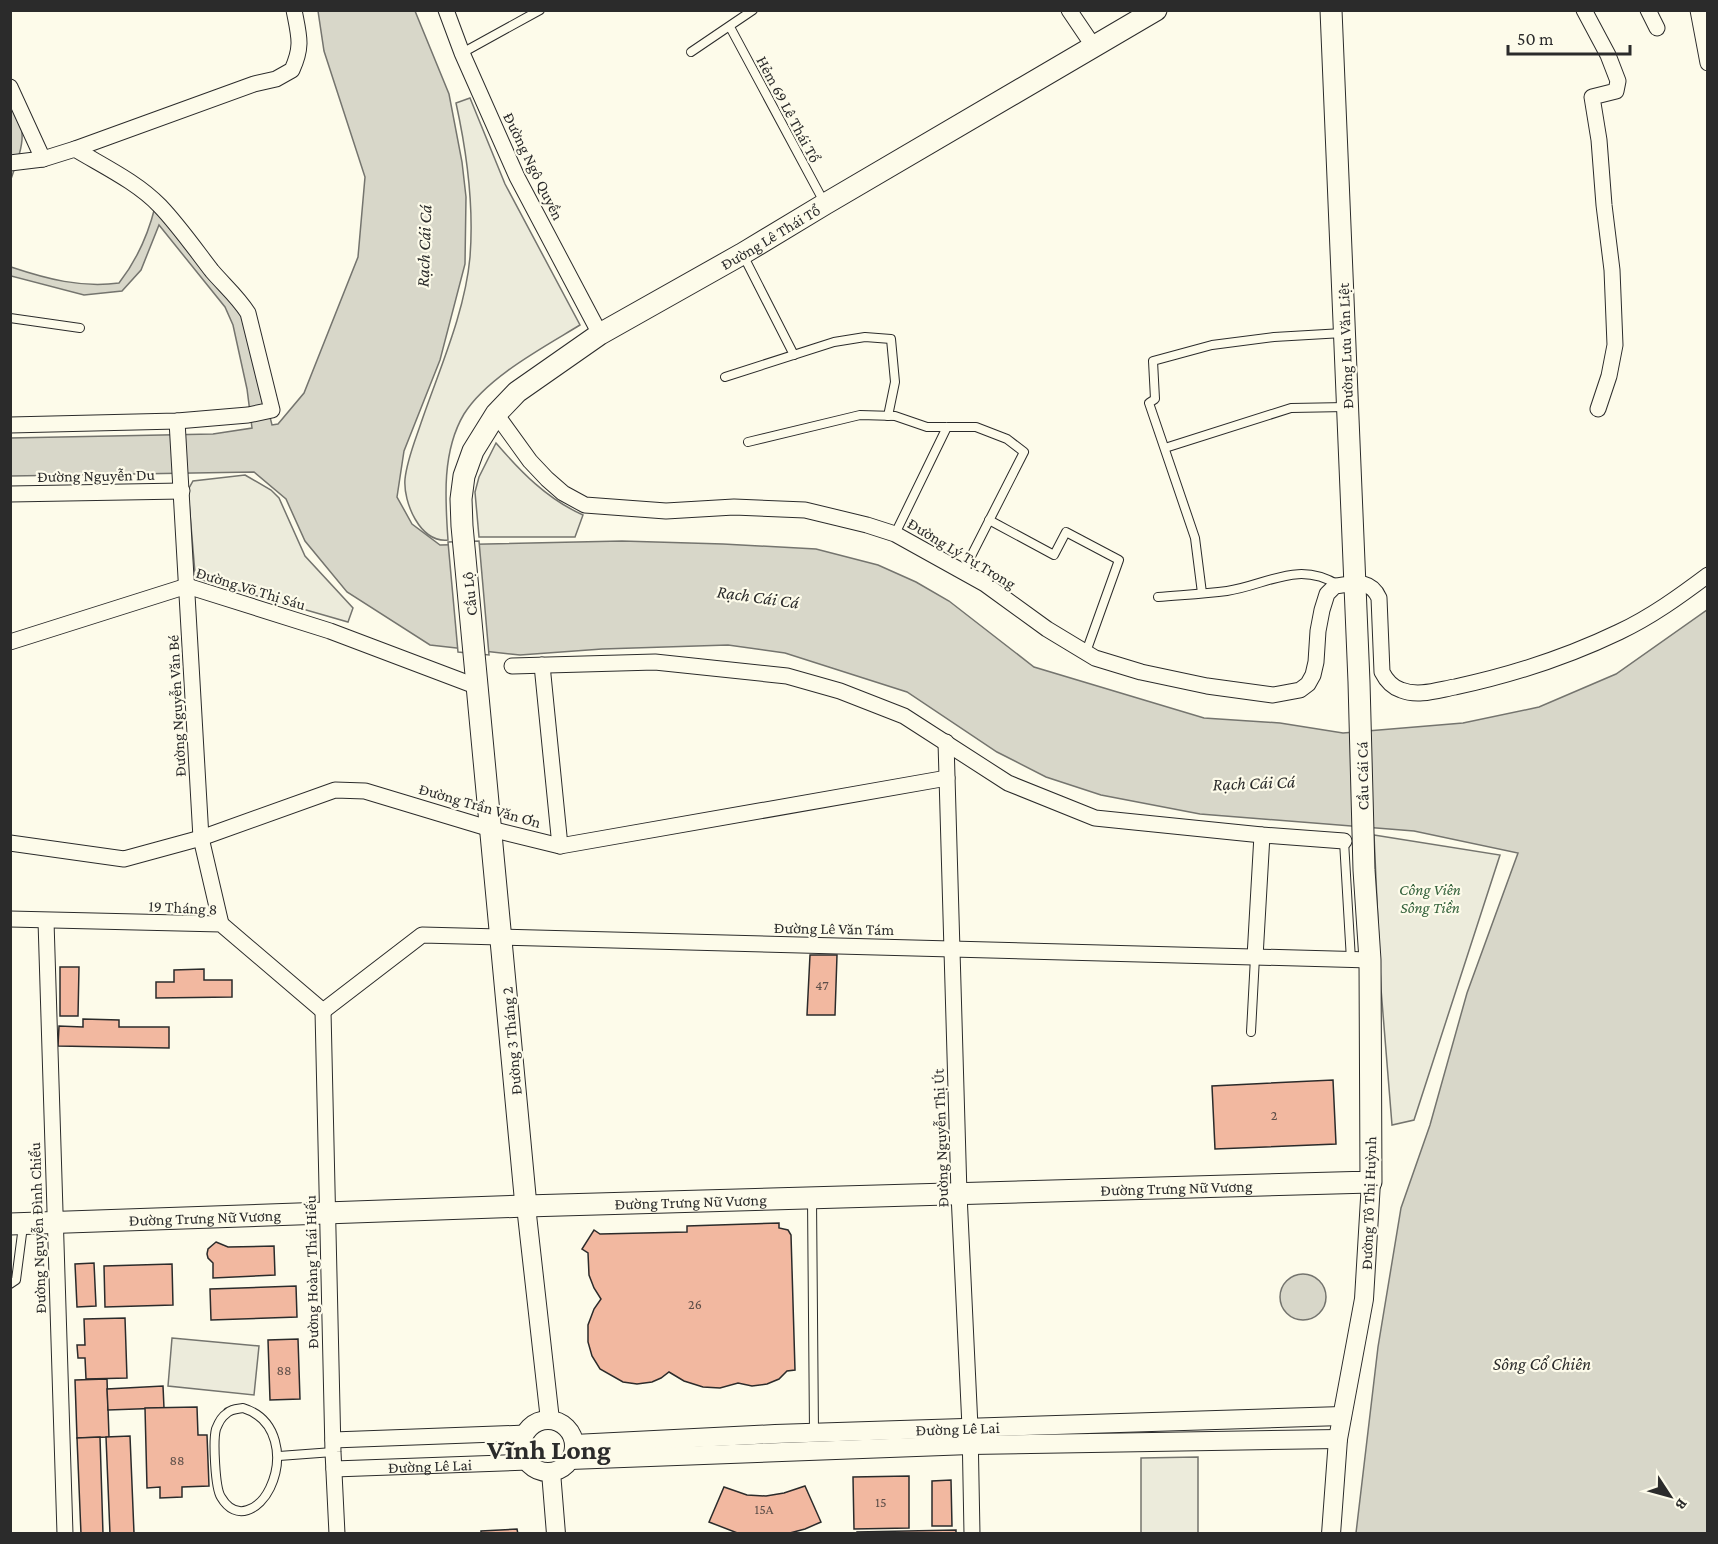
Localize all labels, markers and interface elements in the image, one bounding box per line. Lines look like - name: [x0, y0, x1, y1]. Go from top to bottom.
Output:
- scale bar: [1508, 18, 1630, 56]
- text: 50 m: [1517, 29, 1554, 49]
- street label: Hẻm 69 Lê Thái Tổ: [753, 53, 824, 165]
- street label: Đường Ngô Quyền: [499, 110, 567, 224]
- street label: Đường Lê Thái Tổ: [718, 201, 823, 273]
- water label: Rạch Cái Cá: [413, 204, 435, 288]
- street label: Đường Lưu Văn Liệt: [1335, 282, 1357, 409]
- street label: Đường Nguyễn Du: [37, 466, 156, 486]
- street label: Đường Lý Tự Trọng: [904, 515, 1019, 593]
- street label: Đường Võ Thị Sáu: [194, 564, 308, 614]
- street label: Cầu Lộ: [459, 571, 481, 617]
- water label: Rạch Cái Cá: [716, 581, 801, 613]
- street label: Đường Nguyễn Văn Bé: [164, 635, 190, 777]
- street label: Cầu Cái Cá: [1353, 741, 1372, 811]
- water label: Rạch Cái Cá: [1212, 772, 1296, 794]
- street label: Đường Trần Văn Ơn: [417, 780, 543, 832]
- park label: Công Viên Sông Tiền: [1399, 881, 1461, 917]
- street label: 19 Tháng 8: [148, 897, 218, 919]
- street label: Đường Lê Văn Tám: [774, 919, 894, 939]
- house number: 47: [815, 977, 829, 993]
- street label: Đường 3 Tháng 2: [498, 986, 526, 1096]
- street label: Đường Nguyễn Thị Út: [930, 1068, 952, 1208]
- house number: 2: [1271, 1107, 1278, 1123]
- street label: Đường Tô Thị Huỳnh: [1358, 1136, 1380, 1270]
- street label: Đường Nguyễn Đình Chiểu: [26, 1141, 50, 1314]
- street label: Đường Trưng Nữ Vương: [1100, 1177, 1253, 1199]
- street label: Đường Trưng Nữ Vương: [614, 1191, 767, 1212]
- street label: Đường Hoàng Thái Hiếu: [302, 1194, 322, 1349]
- street label: Đường Trưng Nữ Vương: [129, 1207, 282, 1229]
- house number: 26: [688, 1296, 702, 1312]
- water label: Sông Cổ Chiên: [1493, 1354, 1591, 1374]
- house number: 88: [276, 1362, 292, 1378]
- street label: Đường Lê Lai: [915, 1419, 1000, 1439]
- district label: Vĩnh Long: [486, 1434, 611, 1465]
- house number: 88: [169, 1452, 185, 1468]
- street label: Đường Lê Lai: [388, 1456, 472, 1476]
- north arrow: [1640, 1466, 1700, 1526]
- house number: 15: [875, 1494, 887, 1510]
- text: B: [1672, 1496, 1691, 1513]
- house number: 15A: [754, 1501, 774, 1517]

